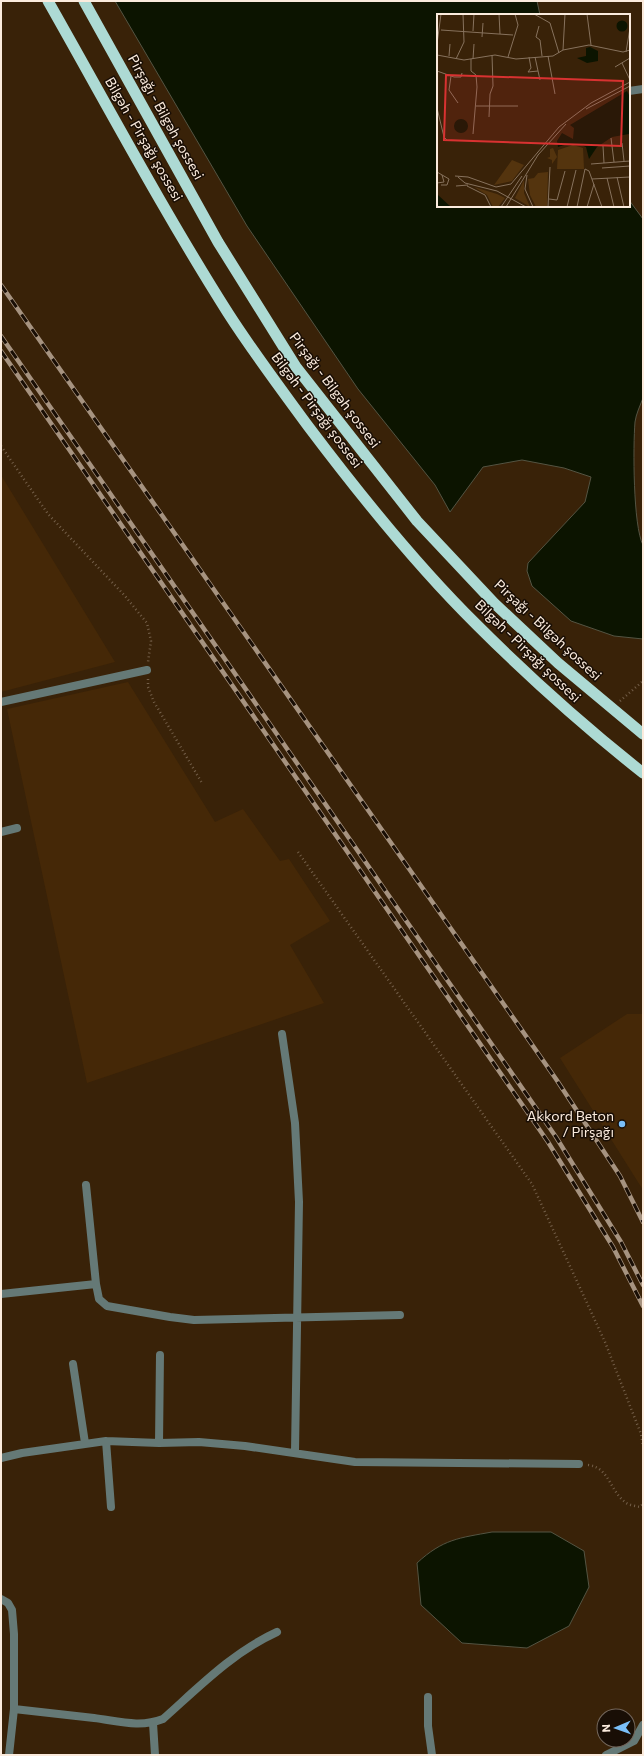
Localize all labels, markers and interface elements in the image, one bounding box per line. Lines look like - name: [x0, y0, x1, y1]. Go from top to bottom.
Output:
- inset map: [437, 14, 630, 207]
- street label: Pirşağı - Bilgəh şossesi: [125, 51, 208, 182]
- street label: Bilgəh - Pirşağı şossesi: [102, 74, 187, 204]
- street label: Pirşağı - Bilgəh şossesi: [286, 329, 384, 451]
- street label: Bilgəh - Pirşağı şossesi: [268, 349, 366, 471]
- street label: Pirşağı - Bilgəh şossesi: [491, 576, 605, 684]
- street label: Bilgəh - Pirşağı şossesi: [472, 596, 585, 705]
- place label: Akkord Beton / Pirşağı: [527, 1107, 614, 1140]
- marker: Akkord Beton / Pirşağı: [617, 1119, 627, 1129]
- north arrow: [596, 1708, 636, 1748]
- text: N: [599, 1724, 612, 1733]

